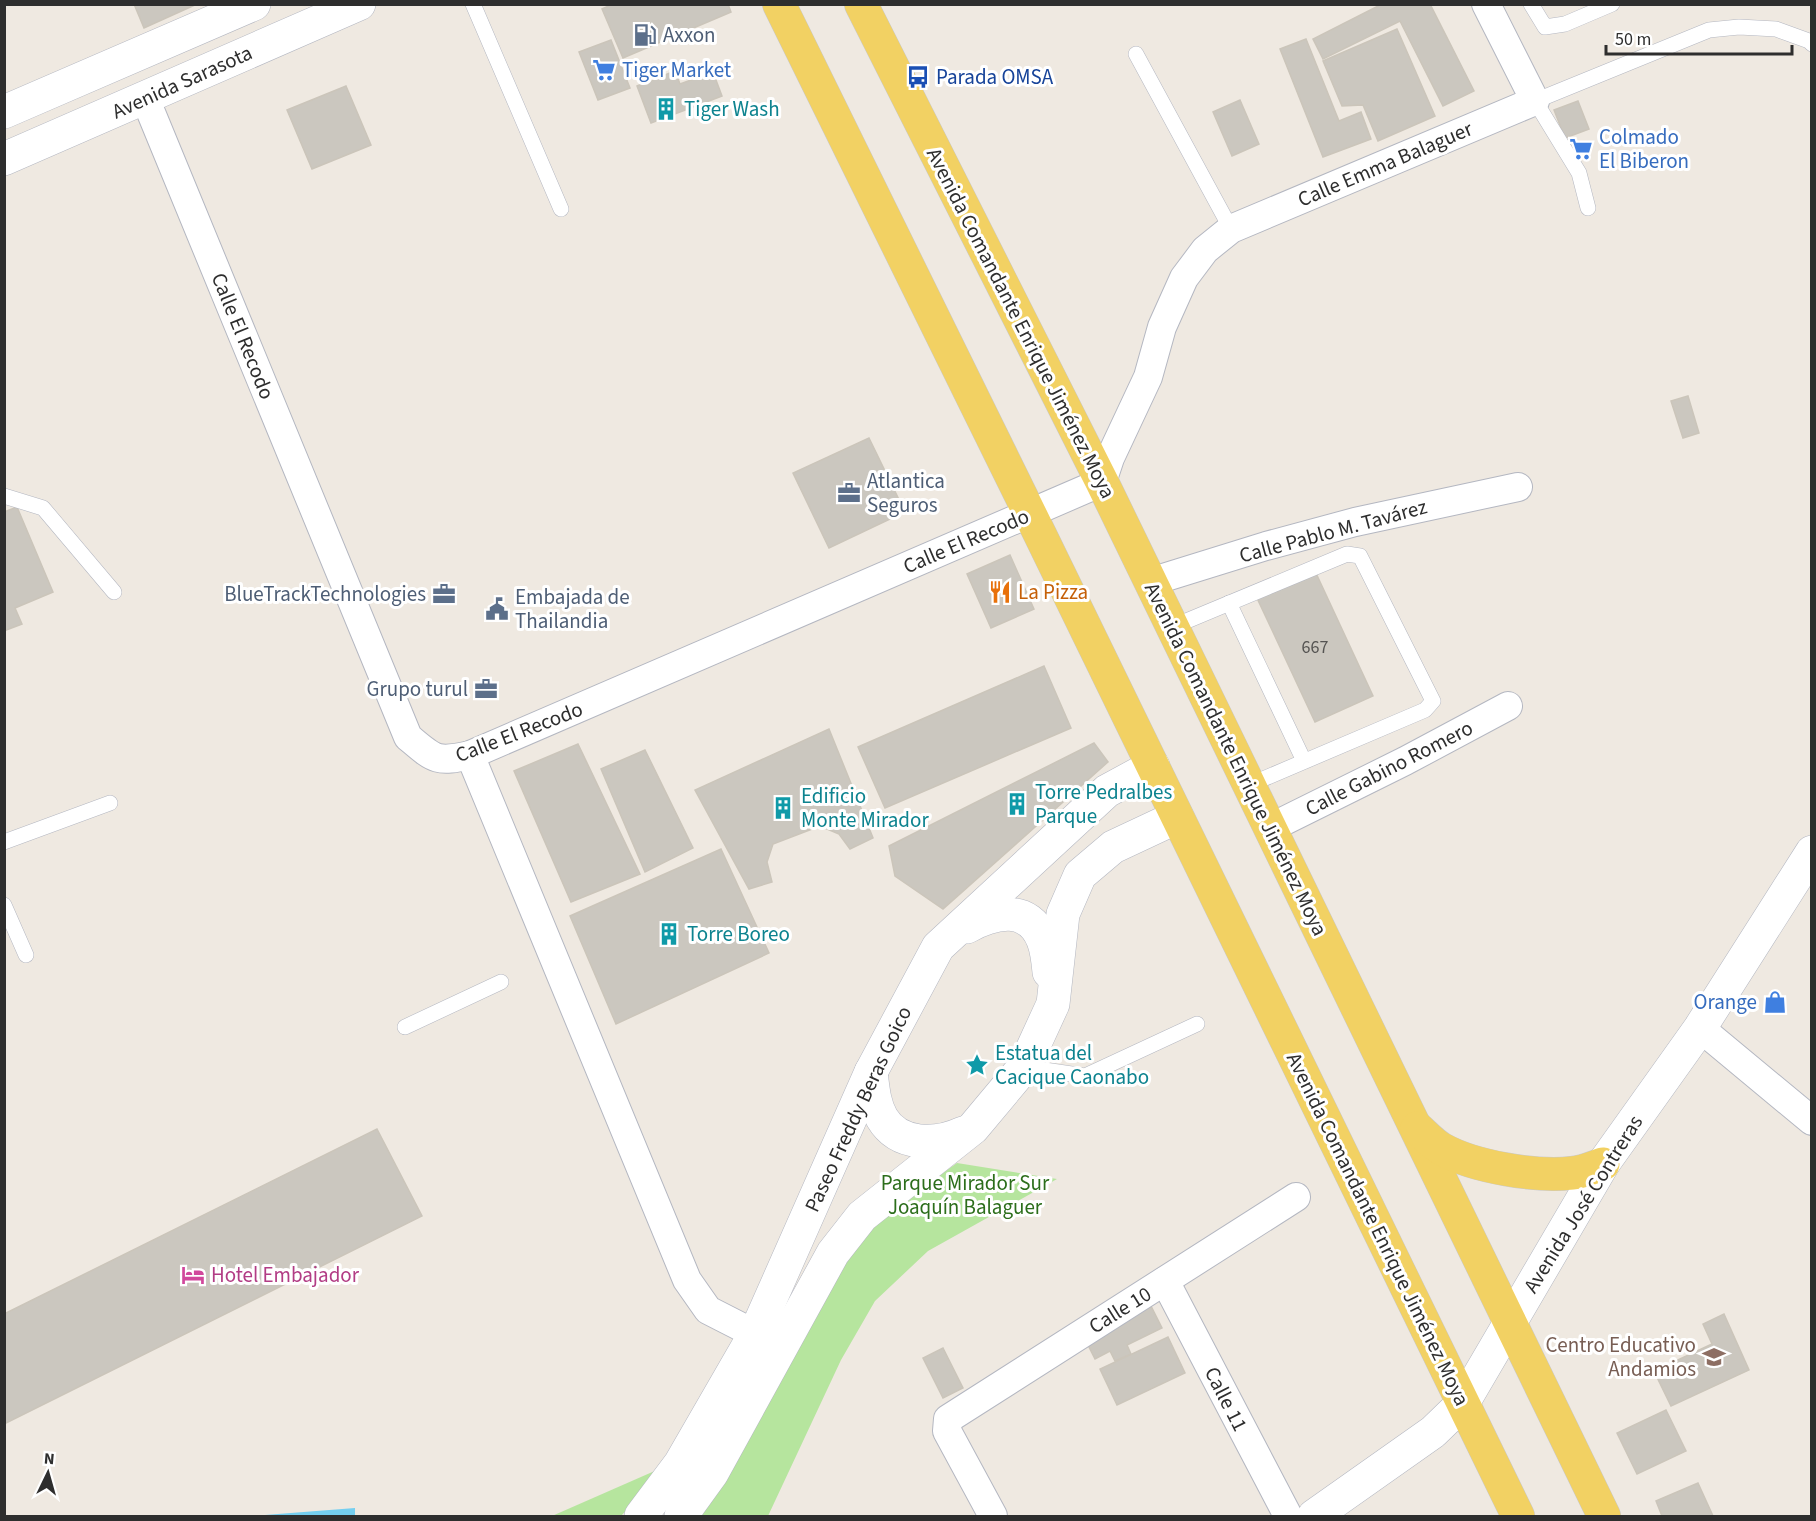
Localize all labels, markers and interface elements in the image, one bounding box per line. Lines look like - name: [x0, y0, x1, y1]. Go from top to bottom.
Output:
- scale bar: [1606, 18, 1792, 56]
- place label: Axxon: [663, 20, 716, 50]
- fuel station icon: Axxon: [632, 22, 658, 48]
- text: 50 m: [1615, 27, 1651, 52]
- street label: Avenida Sarasota: [107, 38, 257, 126]
- place label: Tiger Market: [622, 55, 731, 85]
- supermarket icon: Tiger Market: [591, 57, 617, 83]
- place label: Parada OMSA: [936, 62, 1054, 92]
- bus stop icon: Parada OMSA: [905, 64, 931, 90]
- place label: Tiger Wash: [684, 94, 780, 124]
- building icon: Tiger Wash: [653, 96, 679, 122]
- street label: Calle Emma Balaguer: [1293, 113, 1478, 214]
- place label: Colmado El Biberon: [1599, 122, 1689, 176]
- supermarket icon: Colmado El Biberon: [1568, 136, 1594, 162]
- street label: Avenida Comandante Enrique Jiménez Moya: [919, 143, 1123, 503]
- street label: Calle El Recodo: [204, 268, 282, 404]
- place label: Atlantica Seguros: [867, 466, 945, 520]
- office icon: Atlantica Seguros: [836, 480, 862, 506]
- street label: Calle Pablo M. Tavárez: [1236, 491, 1430, 571]
- street label: Calle El Recodo: [898, 501, 1034, 581]
- place label: La Pizza: [1018, 577, 1088, 607]
- street label: Avenida Comandante Enrique Jiménez Moya: [1137, 577, 1335, 941]
- place label: BlueTrackTechnologies: [224, 579, 426, 609]
- restaurant icon: La Pizza: [987, 579, 1013, 605]
- office icon: BlueTrackTechnologies: [431, 581, 457, 607]
- place label: Embajada de Thailandia: [515, 582, 630, 636]
- public building icon: Embajada de Thailandia: [484, 596, 510, 622]
- house number: 667: [1302, 635, 1328, 660]
- place label: Grupo turul: [367, 674, 468, 704]
- office icon: Grupo turul: [473, 676, 499, 702]
- street label: Calle El Recodo: [451, 694, 587, 770]
- street label: Calle Gabino Romero: [1300, 713, 1478, 823]
- place label: Torre Pedralbes Parque: [1035, 777, 1172, 831]
- place label: Edificio Monte Mirador: [801, 781, 929, 835]
- building icon: Torre Pedralbes Parque: [1004, 791, 1030, 817]
- building icon: Edificio Monte Mirador: [770, 795, 796, 821]
- place label: Torre Boreo: [687, 919, 790, 949]
- building icon: Torre Boreo: [656, 921, 682, 947]
- place label: Orange: [1693, 987, 1757, 1017]
- shop icon: Orange: [1762, 989, 1788, 1015]
- street label: Paseo Freddy Beras Goico: [797, 1001, 919, 1217]
- place label: Estatua del Cacique Caonabo: [995, 1038, 1149, 1092]
- street label: Avenida Comandante Enrique Jiménez Moya: [1279, 1047, 1477, 1411]
- place icon: Estatua del Cacique Caonabo: [964, 1052, 990, 1078]
- street label: Avenida José Contreras: [1516, 1109, 1650, 1299]
- park label: Parque Mirador Sur Joaquín Balaguer: [881, 1168, 1050, 1222]
- place label: Hotel Embajador: [211, 1260, 360, 1290]
- hotel icon: Hotel Embajador: [180, 1262, 206, 1288]
- street label: Calle 10: [1083, 1279, 1157, 1341]
- place label: Centro Educativo Andamios: [1545, 1330, 1696, 1384]
- school or university icon: Centro Educativo Andamios: [1701, 1344, 1727, 1370]
- street label: Calle 11: [1197, 1362, 1255, 1436]
- north arrow: [18, 1443, 78, 1503]
- text: N: [43, 1448, 55, 1470]

